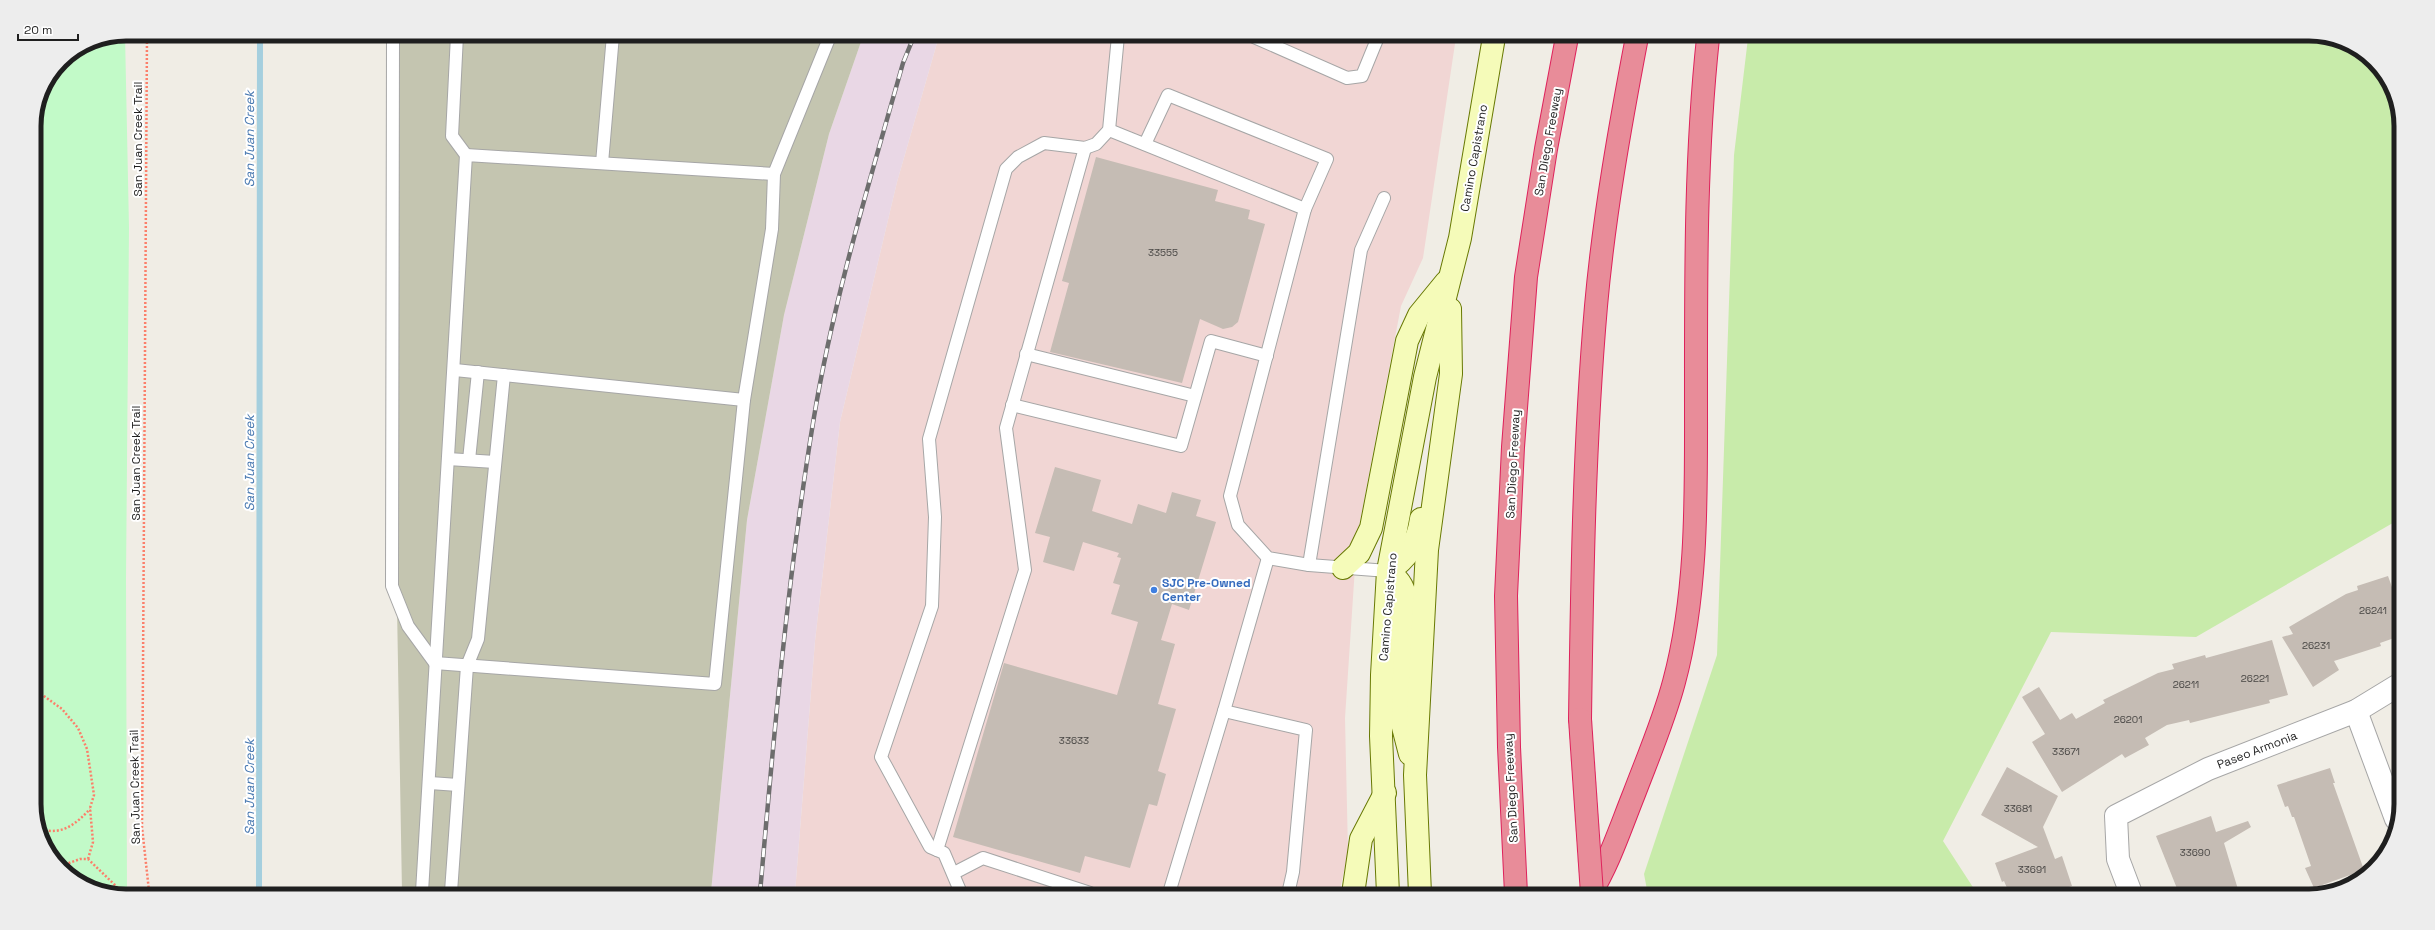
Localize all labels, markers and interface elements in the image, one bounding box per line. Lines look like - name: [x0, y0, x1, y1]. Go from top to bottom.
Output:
- scale bar: [18, 16, 78, 42]
- text: 20 m: [24, 22, 52, 38]
- street label: San Juan Creek Trail: [130, 82, 146, 196]
- street label: San Diego Freeway: [1531, 87, 1565, 197]
- water label: San Juan Creek: [241, 89, 258, 187]
- street label: Camino Capistrano: [1457, 103, 1491, 213]
- house number: 33555: [1148, 246, 1178, 259]
- street label: San Juan Creek Trail: [128, 406, 144, 520]
- street label: San Diego Freeway: [1502, 409, 1524, 519]
- water label: San Juan Creek: [241, 413, 258, 511]
- street label: Camino Capistrano: [1375, 552, 1401, 662]
- place label: SJC Pre-Owned Center: [1162, 575, 1251, 605]
- marker: SJC Pre-Owned Center: [1149, 585, 1159, 595]
- house number: 26241: [2359, 604, 2387, 617]
- house number: 26231: [2302, 639, 2330, 652]
- house number: 26221: [2241, 672, 2269, 685]
- house number: 26211: [2173, 678, 2199, 691]
- house number: 26201: [2114, 713, 2142, 726]
- street label: Paseo Armonia: [2215, 727, 2299, 773]
- street label: San Juan Creek Trail: [126, 729, 144, 845]
- street label: San Diego Freeway: [1500, 733, 1522, 843]
- house number: 33633: [1059, 734, 1089, 747]
- water label: San Juan Creek: [241, 737, 258, 835]
- house number: 33671: [2052, 745, 2080, 758]
- house number: 33681: [2004, 802, 2032, 815]
- house number: 33690: [2180, 846, 2210, 859]
- house number: 33691: [2018, 863, 2046, 876]

